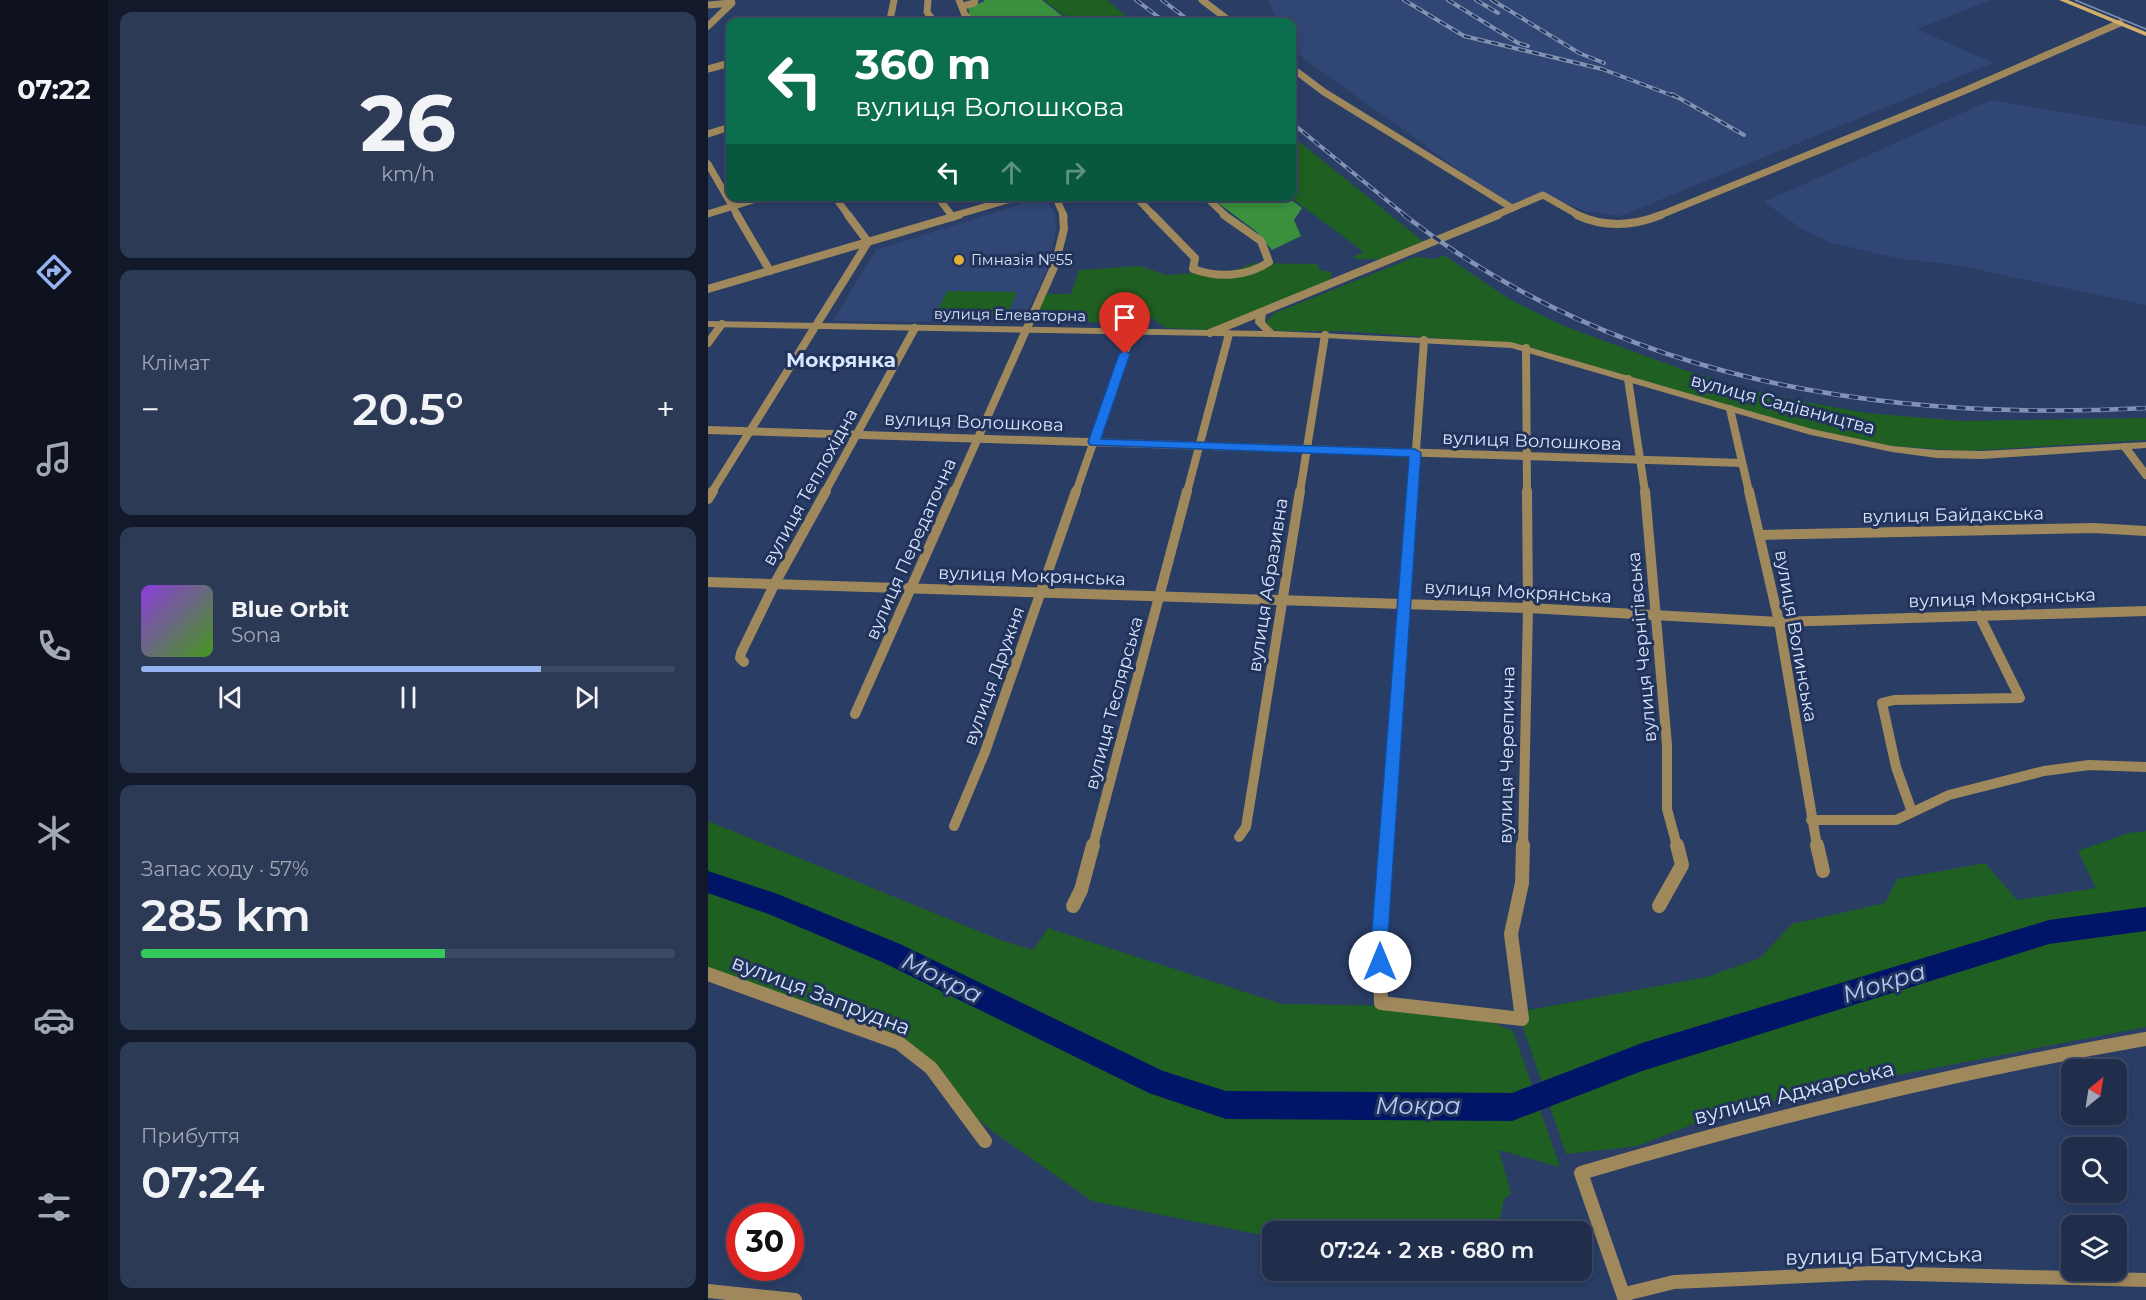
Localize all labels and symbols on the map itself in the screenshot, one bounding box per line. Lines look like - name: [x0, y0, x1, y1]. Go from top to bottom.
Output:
- place label: Гімназія №55: [971, 250, 1073, 269]
- marker: Гімназія №55: [952, 253, 966, 267]
- pin: [1099, 292, 1150, 354]
- street label: вулиця Елеваторна: [934, 304, 1086, 325]
- district label: Мокрянка: [786, 348, 896, 372]
- street label: вулиця Садівництва: [1688, 369, 1878, 439]
- street label: вулиця Теплохідна: [758, 405, 862, 569]
- street label: вулиця Волошкова: [884, 408, 1064, 436]
- street label: вулиця Волошкова: [1442, 427, 1622, 455]
- street label: вулиця Передаточна: [861, 455, 961, 643]
- street label: вулиця Абразивна: [1243, 497, 1293, 673]
- street label: вулиця Байдакська: [1862, 502, 2044, 528]
- street label: вулиця Волинська: [1770, 548, 1822, 724]
- street label: вулиця Чернігівська: [1623, 551, 1661, 743]
- street label: вулиця Мокрянська: [938, 562, 1126, 590]
- street label: вулиця Мокрянська: [1424, 576, 1612, 608]
- street label: вулиця Мокрянська: [1908, 584, 2096, 612]
- street label: вулиця Дружня: [959, 604, 1029, 748]
- street label: вулиця Теслярська: [1080, 614, 1148, 792]
- street label: вулиця Черепична: [1494, 666, 1520, 844]
- position arrow: [1348, 930, 1412, 994]
- water label: Мокра: [897, 946, 987, 1009]
- street label: вулиця Запрудна: [728, 949, 914, 1040]
- water label: Мокра: [1839, 956, 1929, 1009]
- street label: вулиця Аджарська: [1691, 1056, 1896, 1129]
- north arrow: [2061, 1059, 2127, 1125]
- water label: Мокра: [1375, 1091, 1461, 1120]
- speed limit sign: 30: [726, 1203, 804, 1281]
- street label: вулиця Батумська: [1785, 1241, 1983, 1270]

